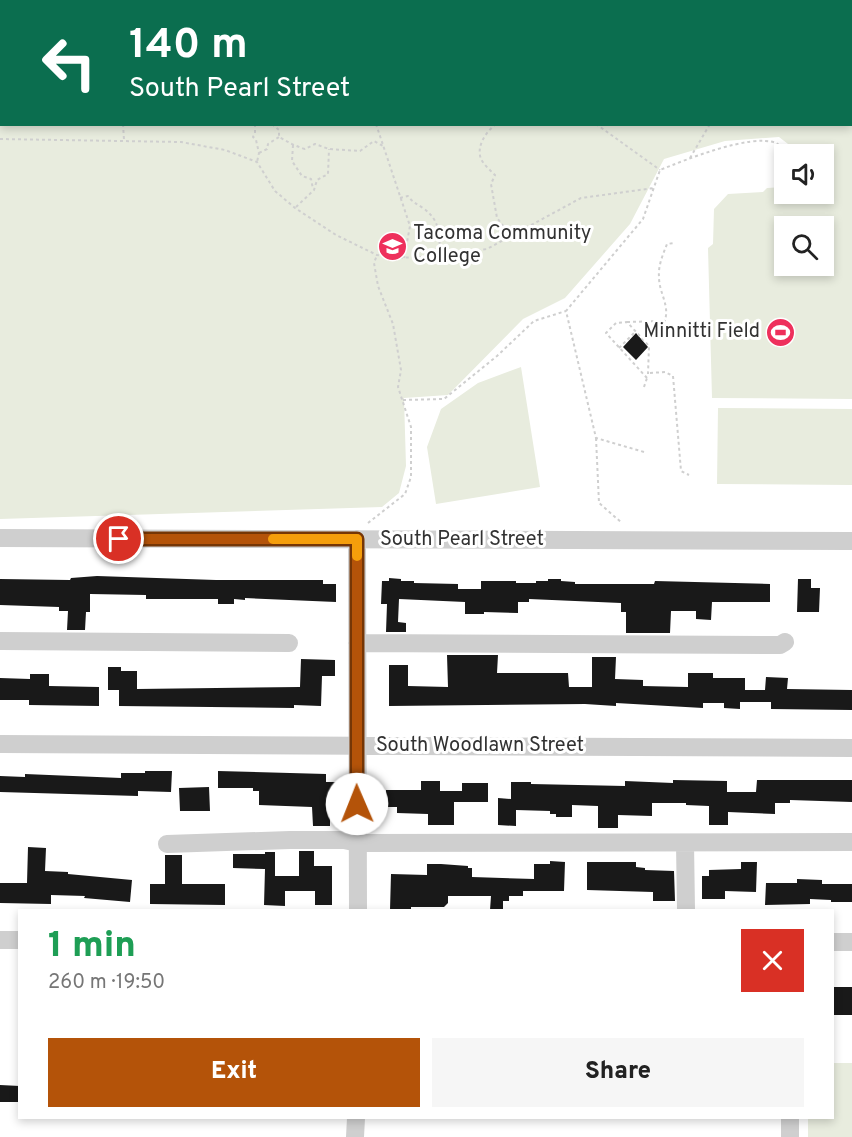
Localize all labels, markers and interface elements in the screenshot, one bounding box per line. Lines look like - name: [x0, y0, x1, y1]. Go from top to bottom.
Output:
- text: 140 m: [129, 20, 248, 73]
- icon: left: [30, 24, 108, 102]
- text: South Pearl Street: [129, 72, 350, 106]
- map controls: [774, 144, 834, 276]
- button: sound: [774, 144, 834, 204]
- button: search: [774, 216, 834, 276]
- place label: Tacoma Community College: [413, 221, 591, 270]
- school or university icon: Tacoma Community College: [376, 230, 408, 262]
- sports icon: Minnitti Field: [765, 316, 797, 348]
- place label: Minnitti Field: [643, 319, 760, 345]
- pin: [93, 513, 144, 564]
- icon: arrive: [102, 522, 135, 555]
- street label: South Pearl Street: [380, 527, 544, 553]
- street label: South Woodlawn Street: [376, 733, 584, 759]
- position arrow: [325, 772, 389, 836]
- text: 1 min: [48, 924, 136, 970]
- button: close: [741, 929, 804, 992]
- text: 260 m · 19:50: [48, 970, 165, 996]
- button: Exit: [48, 1038, 420, 1107]
- button: Share: [432, 1038, 804, 1107]

